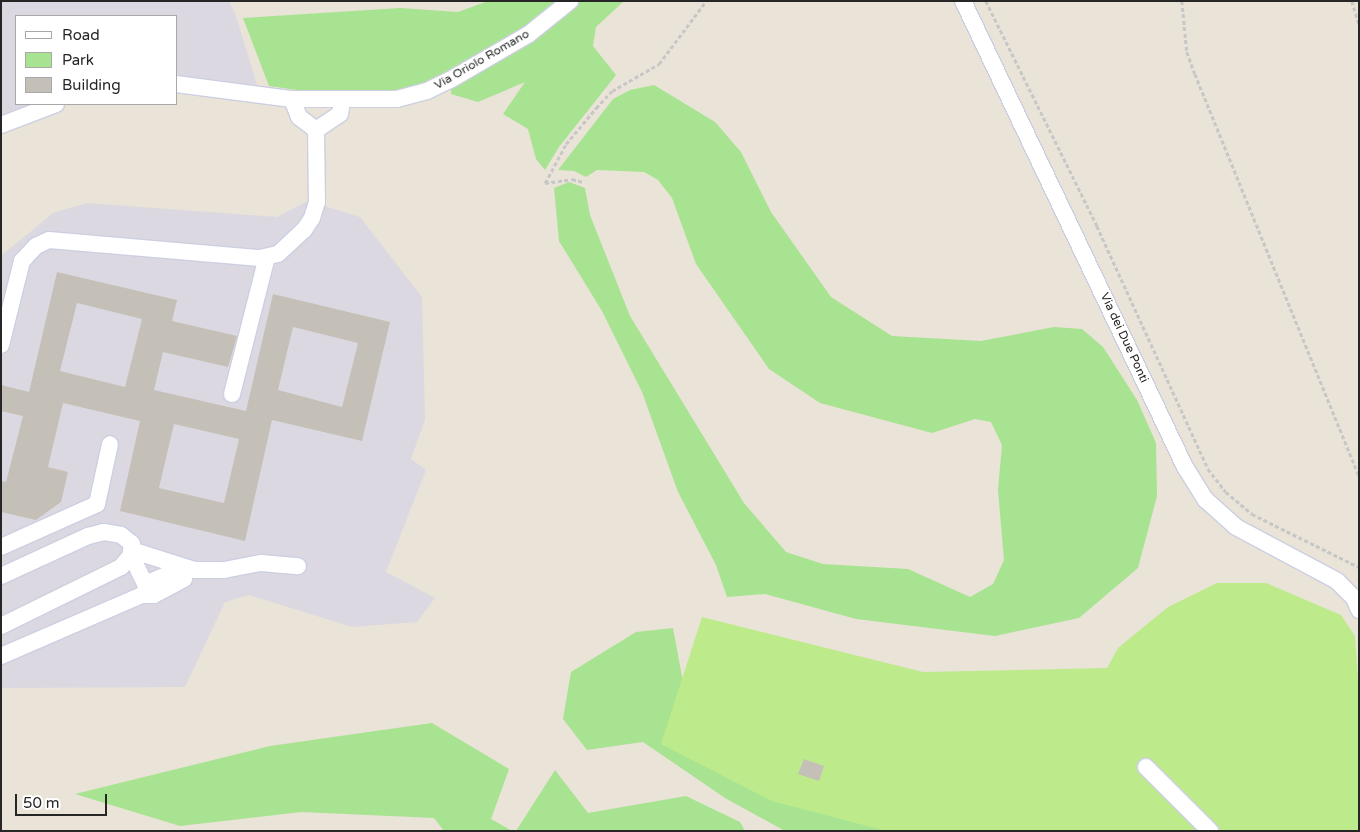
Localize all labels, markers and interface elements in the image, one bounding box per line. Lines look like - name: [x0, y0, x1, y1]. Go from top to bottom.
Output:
- legend: [15, 15, 178, 105]
- text: Road: [62, 26, 100, 44]
- street label: Via Oriolo Romano: [432, 27, 532, 93]
- text: Park: [62, 51, 94, 69]
- text: Building: [62, 76, 121, 94]
- street label: Via dei Due Ponti: [1097, 291, 1151, 385]
- scale bar: [18, 784, 110, 816]
- text: 50 m: [23, 794, 60, 812]

